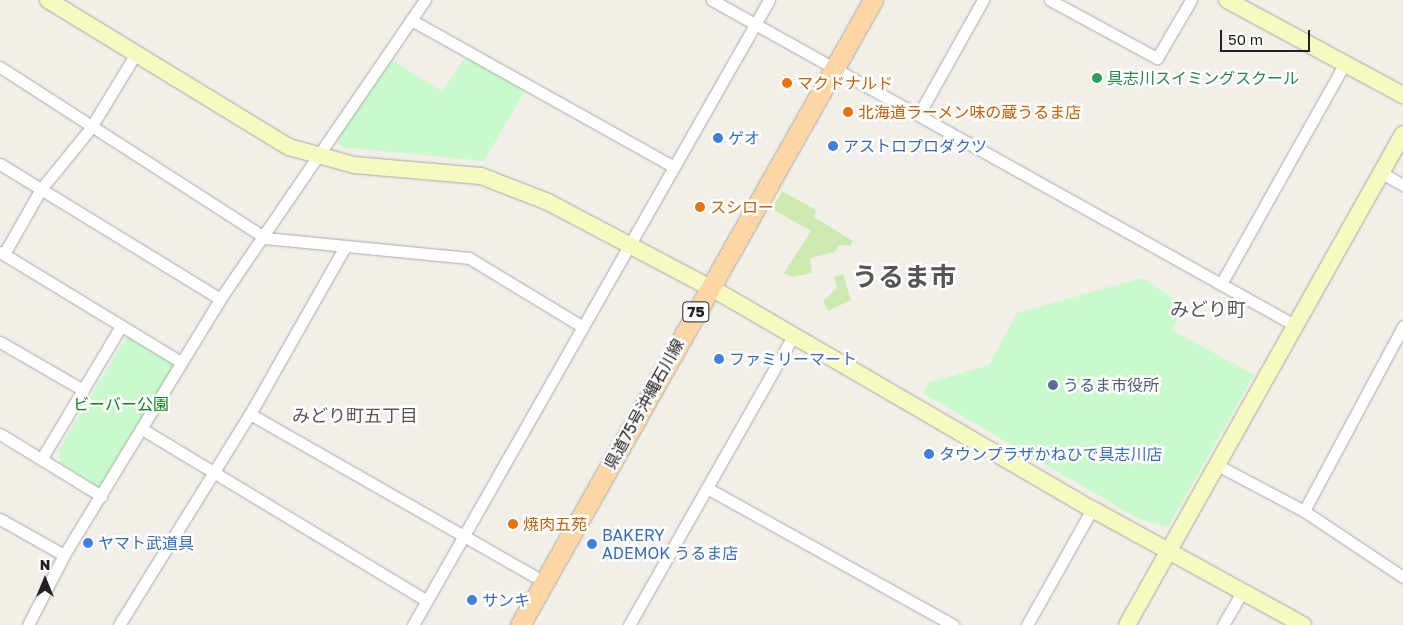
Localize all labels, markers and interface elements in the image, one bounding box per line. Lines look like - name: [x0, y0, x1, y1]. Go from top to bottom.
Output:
- scale bar: [1223, 20, 1313, 52]
- text: 50 m: [1228, 30, 1263, 48]
- place label: 具志川スイミングスクール: [1107, 68, 1299, 88]
- marker: 具志川スイミングスクール: [1091, 72, 1103, 84]
- place label: マクドナルド: [797, 73, 893, 93]
- marker: マクドナルド: [781, 77, 793, 89]
- place label: 北海道ラーメン味の蔵うるま店: [858, 102, 1082, 122]
- marker: 北海道ラーメン味の蔵うるま店: [842, 106, 854, 118]
- place label: ゲオ: [728, 128, 760, 148]
- marker: ゲオ: [712, 132, 724, 144]
- place label: アストロプロダクツ: [843, 136, 987, 156]
- marker: アストロプロダクツ: [827, 140, 839, 152]
- place label: スシロー: [710, 197, 774, 217]
- marker: スシロー: [694, 201, 706, 213]
- district label: うるま市: [852, 261, 956, 293]
- district label: みどり町: [1170, 298, 1246, 320]
- road number: 75: [682, 300, 710, 324]
- street label: 県道75号沖縄石川線: [600, 336, 688, 472]
- place label: ファミリーマート: [729, 349, 857, 369]
- marker: ファミリーマート: [713, 353, 725, 365]
- place label: うるま市役所: [1063, 375, 1159, 395]
- marker: うるま市役所: [1047, 379, 1059, 391]
- park label: ビーバー公園: [73, 394, 169, 414]
- district label: みどり町五丁目: [292, 404, 418, 426]
- place label: タウンプラザかねひで具志川店: [939, 444, 1163, 464]
- marker: タウンプラザかねひで具志川店: [923, 448, 935, 460]
- place label: 焼肉五苑: [523, 514, 587, 534]
- marker: 焼肉五苑: [507, 518, 519, 530]
- place label: BAKERY ADEMOK うるま店: [602, 525, 738, 563]
- place label: ヤマト武道具: [98, 533, 194, 553]
- marker: ヤマト武道具: [82, 537, 94, 549]
- marker: BAKERY ADEMOK うるま店: [586, 538, 598, 550]
- north arrow: [20, 555, 70, 605]
- text: N: [40, 556, 50, 573]
- place label: サンキ: [482, 590, 530, 610]
- marker: サンキ: [466, 594, 478, 606]

